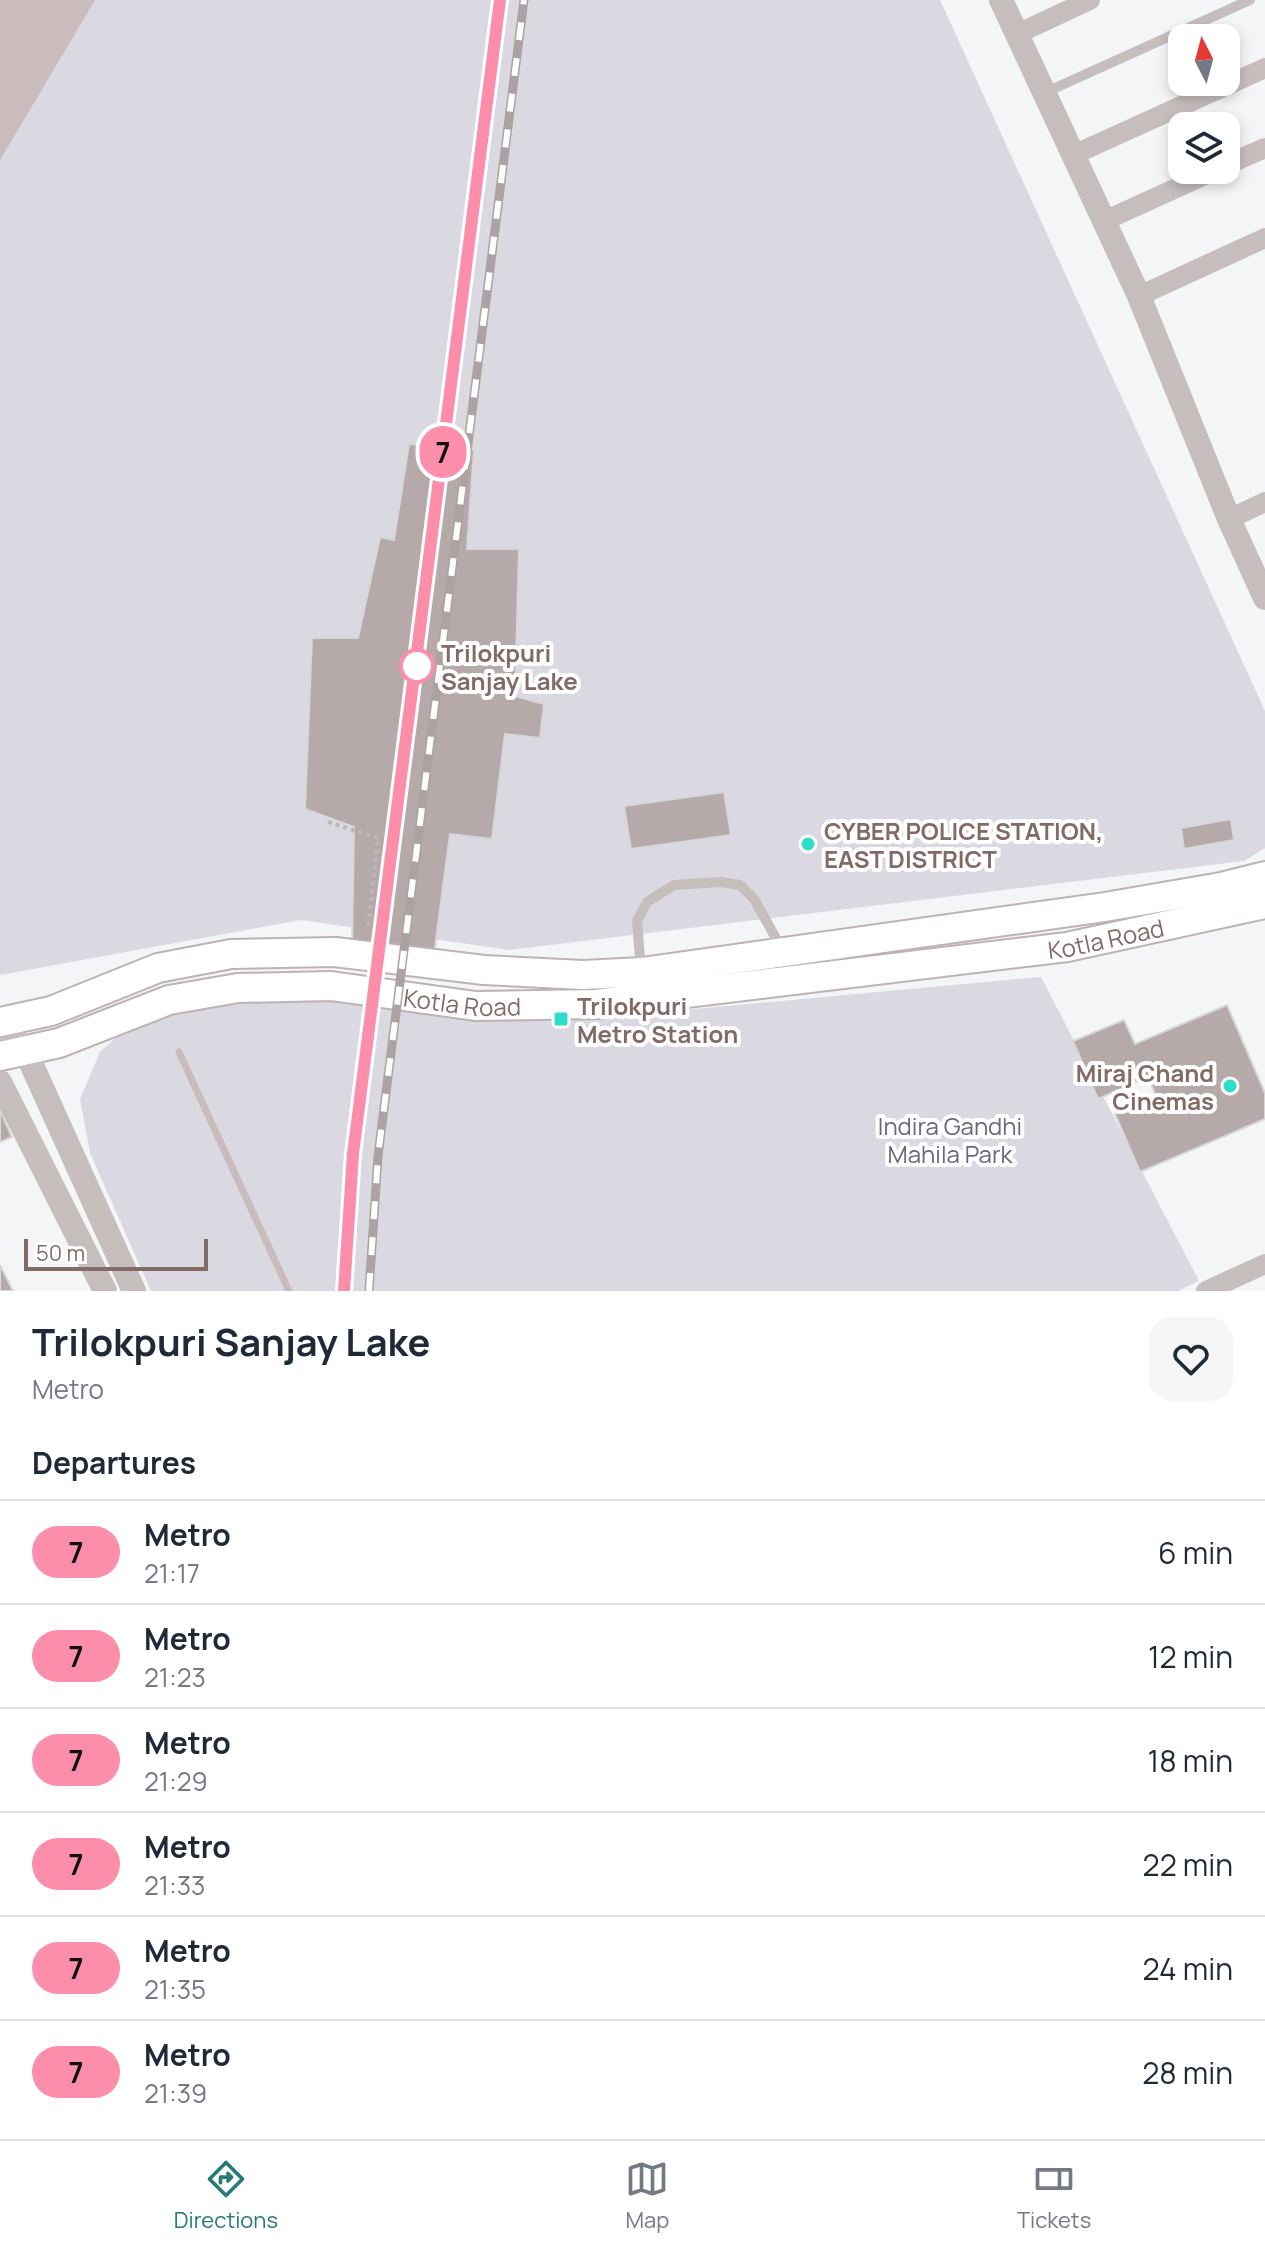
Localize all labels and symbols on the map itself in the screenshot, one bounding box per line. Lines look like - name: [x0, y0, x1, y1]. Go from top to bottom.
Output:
- north arrow: [1168, 24, 1240, 96]
- line badge: 7: [417, 426, 469, 478]
- place label: Trilokpuri Sanjay Lake: [441, 636, 578, 697]
- marker: Trilokpuri Sanjay Lake: [400, 649, 434, 683]
- place label: CYBER POLICE STATION, EAST DISTRICT: [824, 814, 1103, 875]
- marker: CYBER POLICE STATION, EAST DISTRICT: [799, 835, 817, 853]
- street label: Kotla Road: [1046, 910, 1167, 966]
- street label: Kotla Road: [402, 980, 521, 1023]
- place label: Trilokpuri Metro Station: [577, 989, 738, 1050]
- marker: Trilokpuri Metro Station: [552, 1010, 570, 1028]
- place label: Miraj Chand Cinemas: [1076, 1056, 1214, 1117]
- marker: Miraj Chand Cinemas: [1221, 1077, 1239, 1095]
- park label: Indira Gandhi Mahila Park: [878, 1109, 1022, 1170]
- scale bar: [24, 1235, 208, 1271]

